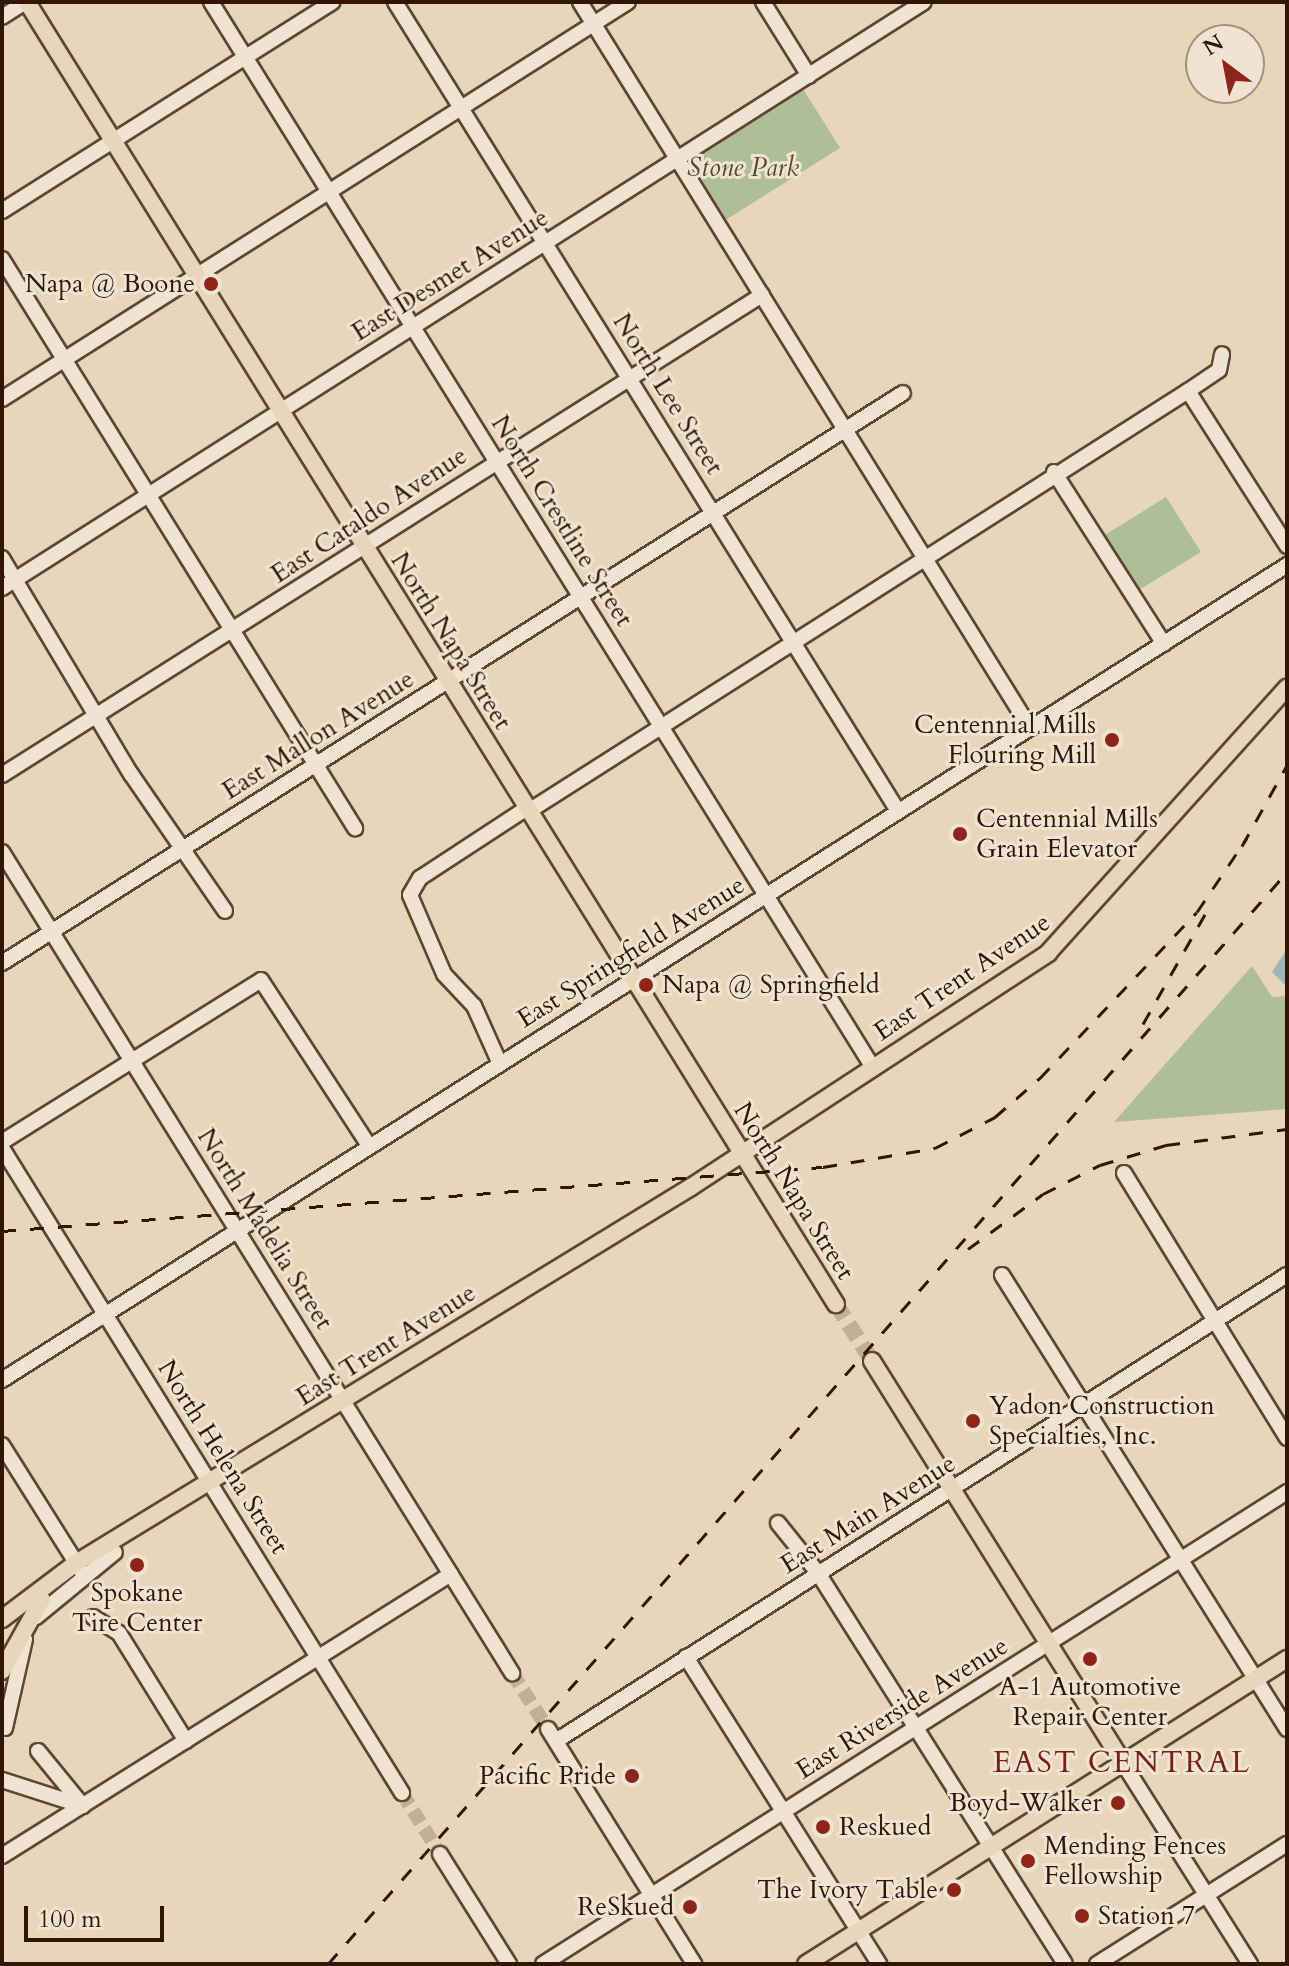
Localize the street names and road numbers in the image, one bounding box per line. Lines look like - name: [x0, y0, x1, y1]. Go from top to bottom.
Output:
- street label: East Desmet Avenue: [346, 202, 554, 348]
- street label: North Lee Street: [606, 308, 730, 480]
- street label: North Crestline Street: [484, 410, 640, 632]
- street label: East Cataldo Avenue: [265, 440, 473, 590]
- street label: North Napa Street: [384, 547, 518, 735]
- street label: East Mallon Avenue: [216, 663, 420, 807]
- street label: East Springfield Avenue: [511, 869, 751, 1035]
- street label: East Trent Avenue: [868, 907, 1056, 1047]
- street label: North Napa Street: [727, 1097, 861, 1285]
- street label: North Madelia Street: [190, 1123, 340, 1335]
- street label: East Trent Avenue: [290, 1277, 482, 1413]
- street label: North Helena Street: [151, 1354, 295, 1560]
- street label: East Main Avenue: [775, 1448, 961, 1580]
- street label: East Riverside Avenue: [790, 1630, 1014, 1786]

